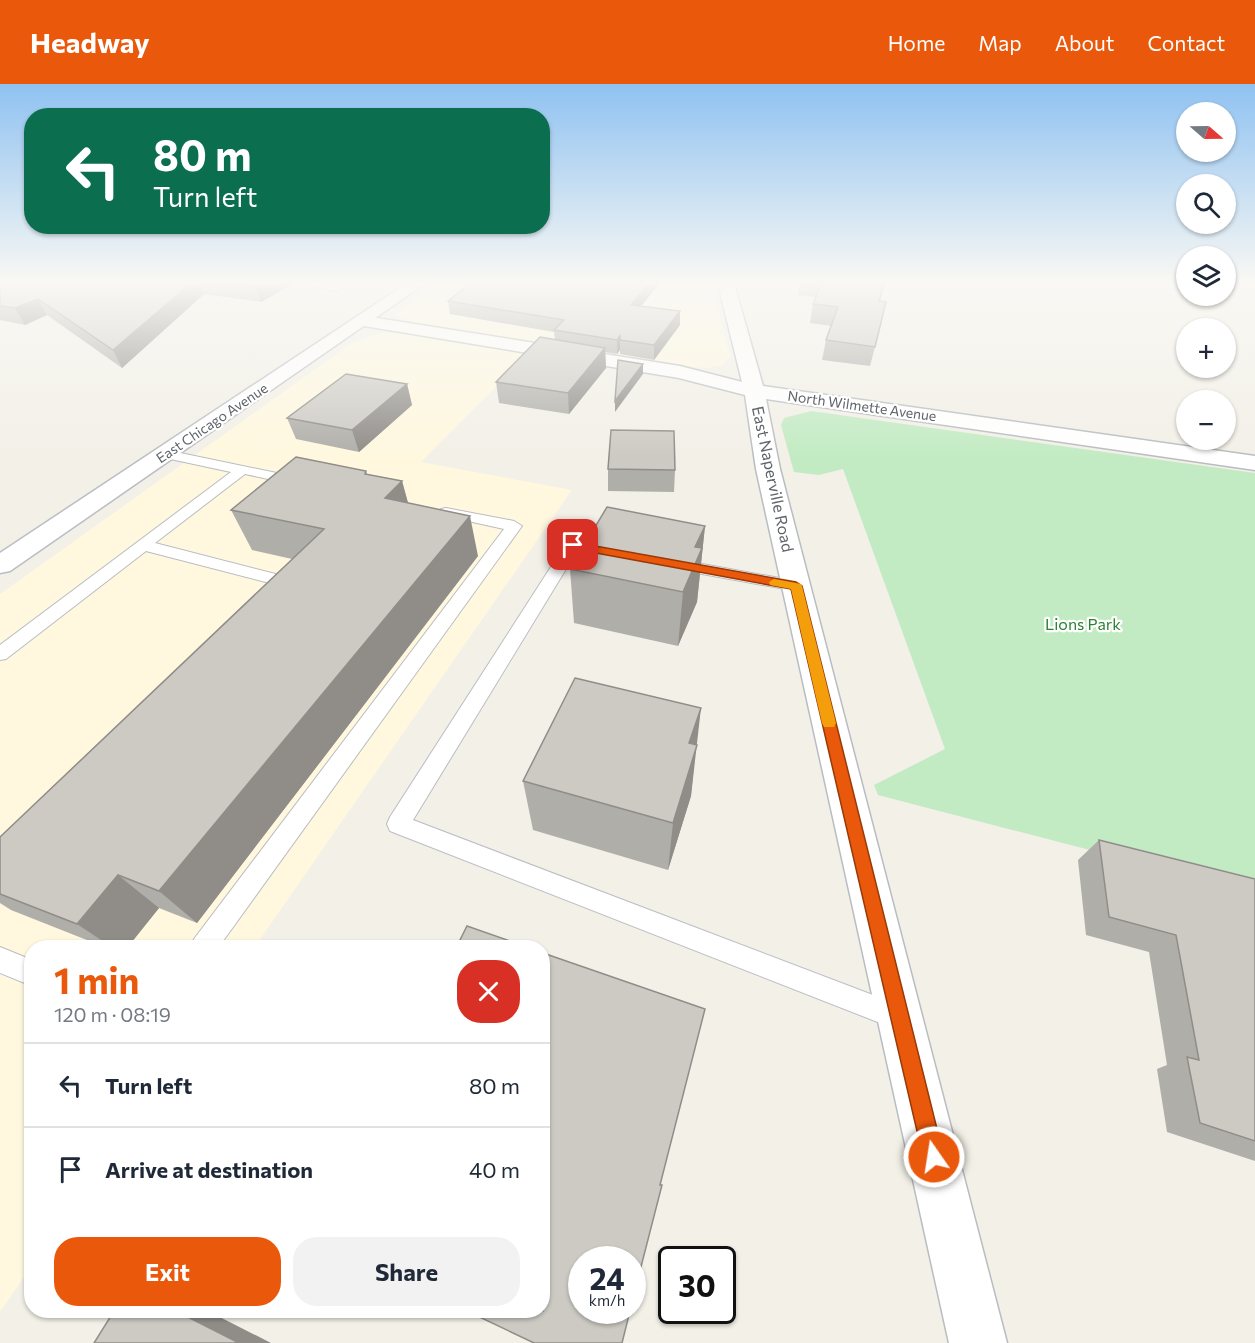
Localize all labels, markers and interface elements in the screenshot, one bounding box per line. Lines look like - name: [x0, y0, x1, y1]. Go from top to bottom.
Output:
- text: Headway: [30, 25, 150, 59]
- text: Home: [888, 30, 945, 55]
- text: Map: [978, 30, 1022, 55]
- text: About: [1055, 30, 1114, 55]
- text: Contact: [1147, 30, 1225, 55]
- north arrow: [1176, 102, 1236, 162]
- map controls: [1176, 102, 1236, 450]
- text: 80 m: [153, 128, 252, 180]
- icon: left: [54, 132, 132, 210]
- button: search: [1176, 174, 1236, 234]
- text: Turn left: [153, 180, 257, 213]
- button: layers: [1176, 246, 1236, 306]
- button: +: [1176, 318, 1236, 378]
- street label: East Chicago Avenue: [153, 379, 271, 466]
- street label: North Wilmette Avenue: [787, 387, 938, 424]
- button: −: [1176, 390, 1236, 450]
- street label: East Naperville Road: [749, 404, 798, 554]
- pin: [547, 519, 598, 570]
- icon: arrive: [556, 528, 589, 561]
- park label: Lions Park: [1045, 614, 1121, 633]
- text: 1 min: [54, 957, 139, 1001]
- button: close: [457, 960, 520, 1023]
- text: 120 m · 08:19: [54, 1002, 171, 1026]
- icon: left: [54, 1069, 87, 1102]
- text: Turn left: [105, 1072, 192, 1099]
- text: 80 m: [469, 1072, 520, 1099]
- position arrow: [902, 1125, 966, 1189]
- icon: arrive: [54, 1153, 87, 1186]
- text: Arrive at destination: [105, 1156, 313, 1183]
- text: 40 m: [469, 1156, 520, 1183]
- button: Exit: [54, 1237, 281, 1306]
- button: Share: [293, 1237, 520, 1306]
- speed limit sign: 30: [658, 1246, 736, 1324]
- text: 24: [589, 1259, 625, 1296]
- text: km/h: [589, 1291, 625, 1309]

